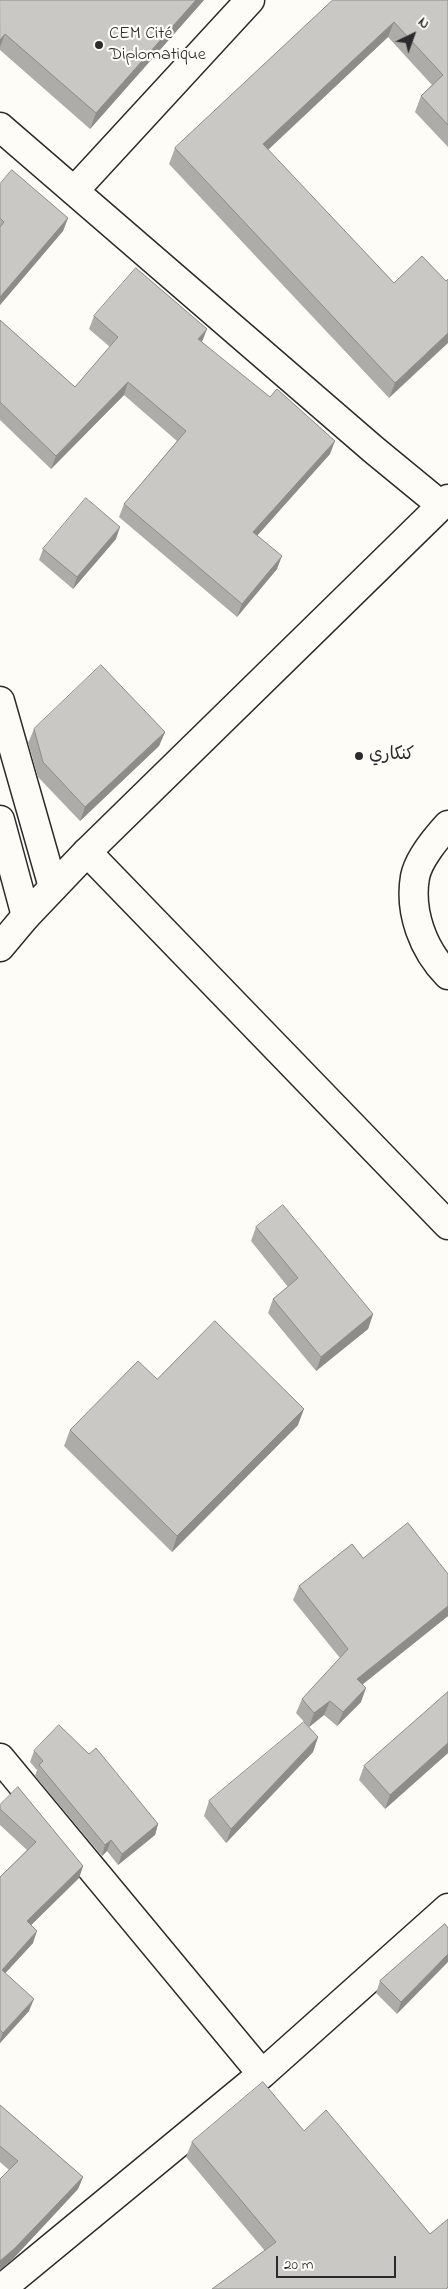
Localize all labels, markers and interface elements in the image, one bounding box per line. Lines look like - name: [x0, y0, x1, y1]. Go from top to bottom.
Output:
- north arrow: [388, 10, 438, 60]
- text: N: [413, 13, 434, 34]
- place label: CEM Cité Diplomatique: [109, 24, 206, 66]
- marker: CEM Cité Diplomatique: [93, 39, 105, 51]
- place label: كنكاري: [369, 745, 414, 767]
- marker: كنكاري: [353, 750, 365, 762]
- scale bar: [278, 2246, 398, 2278]
- text: 20 m: [284, 2254, 313, 2276]

